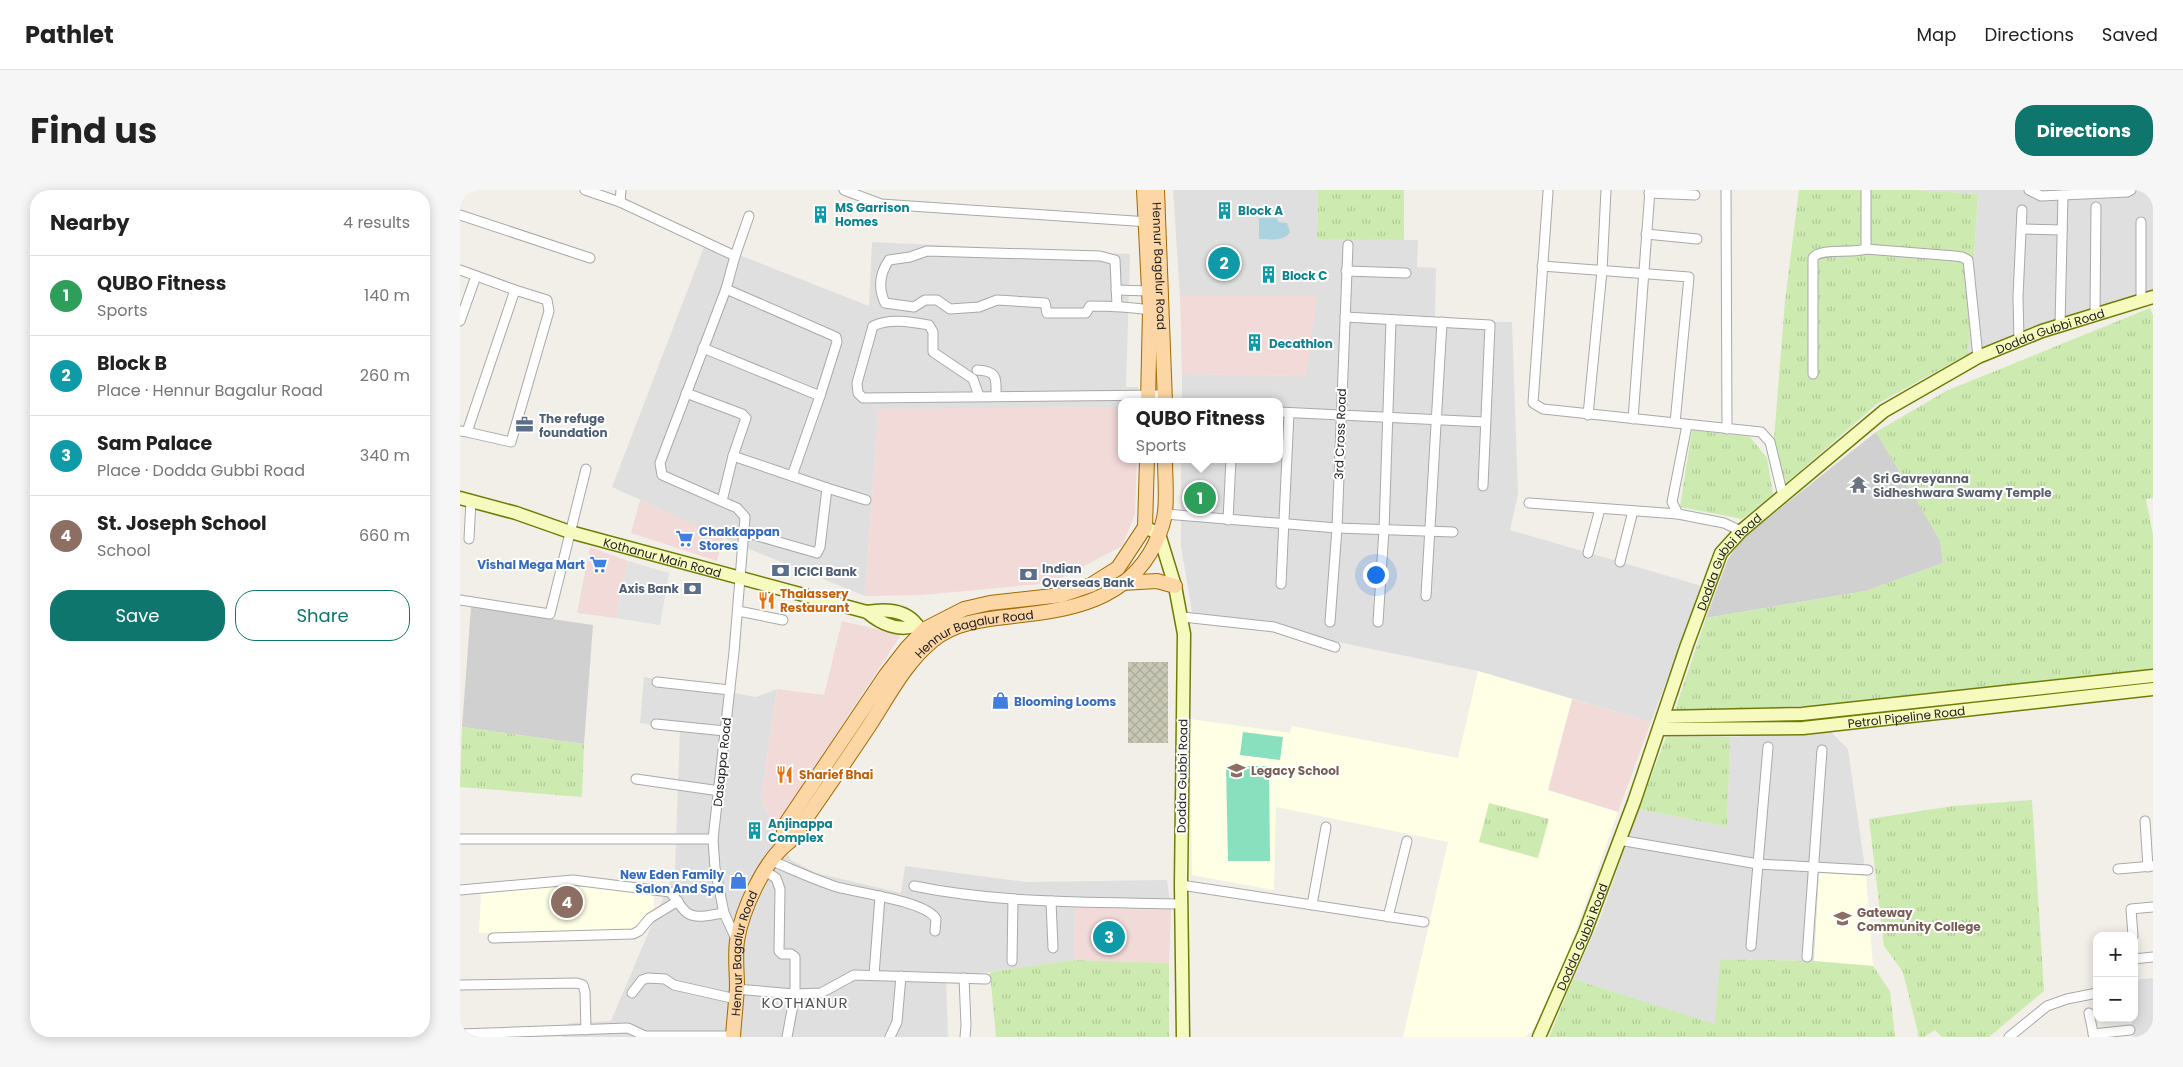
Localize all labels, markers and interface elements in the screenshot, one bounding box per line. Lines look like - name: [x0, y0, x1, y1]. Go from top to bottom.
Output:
- text: Pathlet: [25, 18, 114, 51]
- text: Map: [1917, 22, 1956, 47]
- text: Directions: [1984, 22, 2074, 47]
- text: Saved: [2102, 22, 2158, 47]
- button: Directions: [2015, 105, 2153, 156]
- text: Find us: [30, 106, 157, 155]
- place label: MS Garrison Homes: [835, 199, 909, 230]
- building icon: Block A: [1214, 200, 1234, 220]
- street label: Hennur Bagalur Road: [1149, 202, 1171, 330]
- place label: Block A: [1238, 202, 1283, 219]
- building icon: MS Garrison Homes: [811, 204, 831, 224]
- text: Nearby: [50, 208, 130, 237]
- text: 4 results: [343, 211, 410, 234]
- pin: 2: [1208, 244, 1240, 282]
- building icon: Block C: [1258, 265, 1278, 285]
- place label: Block C: [1282, 267, 1327, 284]
- text: QUBO Fitness: [97, 270, 226, 297]
- text: 1: [63, 284, 69, 307]
- text: 140 m: [364, 284, 410, 307]
- text: Sports: [97, 299, 148, 322]
- street label: Dodda Gubbi Road: [1993, 304, 2107, 357]
- building icon: Decathlon: [1245, 333, 1265, 353]
- place label: Decathlon: [1269, 335, 1333, 352]
- text: Block B: [97, 350, 167, 377]
- text: 2: [61, 364, 71, 387]
- text: 260 m: [360, 364, 410, 387]
- text: Place · Hennur Bagalur Road: [97, 379, 323, 402]
- street label: 3rd Cross Road: [1330, 388, 1350, 480]
- popup: [1118, 398, 1283, 463]
- text: QUBO Fitness: [1136, 405, 1265, 432]
- place label: The refuge foundation: [539, 410, 608, 441]
- office icon: The refuge foundation: [515, 415, 535, 435]
- text: Sam Palace: [97, 430, 212, 457]
- text: Sports: [1136, 434, 1186, 457]
- text: 3: [61, 444, 71, 467]
- text: 340 m: [360, 444, 410, 467]
- text: Place · Dodda Gubbi Road: [97, 459, 305, 482]
- place label: Sri Gavreyanna Sidheshwara Swamy Temple: [1873, 470, 2052, 501]
- temple icon: Sri Gavreyanna Sidheshwara Swamy Temple: [1849, 475, 1869, 495]
- pin: 1: [1184, 479, 1216, 517]
- street label: Dodda Gubbi Road: [1692, 509, 1765, 613]
- text: St. Joseph School: [97, 510, 267, 537]
- place label: Chakkappan Stores: [699, 523, 780, 554]
- text: 4: [61, 524, 71, 547]
- text: 660 m: [359, 524, 410, 547]
- supermarket icon: Chakkappan Stores: [675, 528, 695, 548]
- street label: Kothanur Main Road: [602, 533, 723, 581]
- text: School: [97, 539, 151, 562]
- supermarket icon: Vishal Mega Mart: [589, 554, 609, 574]
- place label: Vishal Mega Mart: [477, 556, 585, 573]
- place label: Indian Overseas Bank: [1042, 560, 1135, 591]
- bank icon: ICICI Bank: [770, 561, 790, 581]
- your location: [1363, 562, 1389, 588]
- place label: ICICI Bank: [794, 563, 858, 580]
- bank icon: Indian Overseas Bank: [1018, 565, 1038, 585]
- bank icon: Axis Bank: [683, 578, 703, 598]
- place label: Axis Bank: [619, 580, 680, 597]
- place label: Thalassery Restaurant: [780, 585, 849, 616]
- button: Save: [50, 590, 225, 641]
- button: Share: [235, 590, 410, 641]
- restaurant icon: Thalassery Restaurant: [756, 590, 776, 610]
- street label: Hennur Bagalur Road: [911, 605, 1034, 661]
- shop icon: Blooming Looms: [990, 691, 1010, 711]
- place label: Blooming Looms: [1014, 693, 1116, 710]
- street label: Petrol Pipeline Road: [1847, 701, 1966, 731]
- street label: Dasappa Road: [709, 716, 735, 808]
- street label: Dodda Gubbi Road: [1173, 719, 1191, 833]
- school or university icon: Legacy School: [1227, 760, 1247, 780]
- place label: Legacy School: [1251, 762, 1339, 779]
- restaurant icon: Sharief Bhai: [775, 764, 795, 784]
- place label: Sharief Bhai: [799, 766, 873, 783]
- place label: Anjinappa Complex: [768, 815, 833, 846]
- building icon: Anjinappa Complex: [744, 820, 764, 840]
- place label: New Eden Family Salon And Spa: [620, 866, 724, 897]
- shop icon: New Eden Family Salon And Spa: [728, 871, 748, 891]
- street label: Dodda Gubbi Road: [1552, 881, 1611, 993]
- pin: 4: [551, 883, 583, 921]
- street label: Hennur Bagalur Road: [726, 888, 761, 1017]
- place label: Gateway Community College: [1857, 904, 1981, 935]
- school or university icon: Gateway Community College: [1833, 909, 1853, 929]
- pin: 3: [1093, 918, 1125, 956]
- map controls: [2093, 932, 2138, 1022]
- button: +: [2093, 932, 2138, 977]
- button: −: [2093, 977, 2138, 1022]
- district label: KOTHANUR: [761, 992, 849, 1013]

